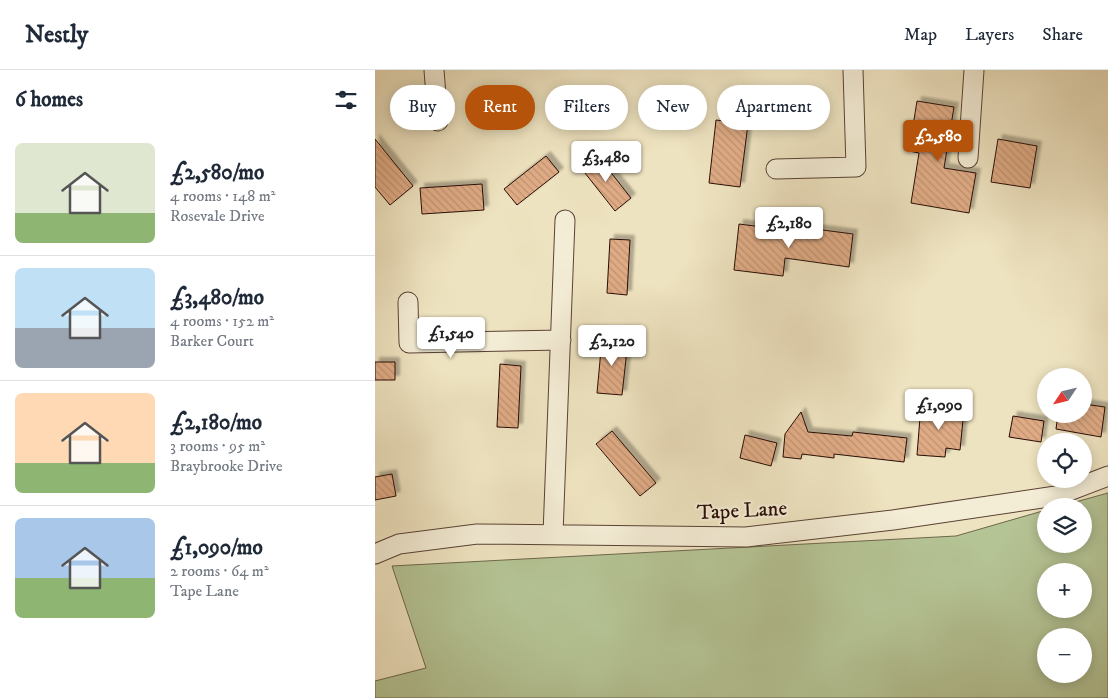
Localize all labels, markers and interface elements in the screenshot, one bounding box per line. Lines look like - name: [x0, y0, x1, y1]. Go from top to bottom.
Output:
- text: Nestly: [25, 20, 88, 50]
- text: Map: [904, 24, 937, 46]
- text: Layers: [965, 24, 1014, 46]
- text: Share: [1042, 24, 1083, 46]
- chip: Buy: [390, 85, 455, 130]
- chip: Rent: [465, 85, 535, 130]
- chip: Filters: [545, 85, 628, 130]
- chip: New: [638, 85, 707, 130]
- chip: Apartment: [717, 85, 830, 130]
- icon: filters: [332, 86, 360, 114]
- text: 6 homes: [15, 87, 83, 113]
- pin: £2,580: [897, 119, 979, 162]
- text: £2,580: [914, 126, 962, 146]
- pin: £3,480: [565, 140, 647, 183]
- text: £3,480: [582, 147, 630, 167]
- text: £2,580/mo: [170, 160, 264, 186]
- icon: home: [55, 163, 115, 223]
- text: 4 rooms · 148 m²: [170, 186, 275, 206]
- text: Rosevale Drive: [170, 206, 265, 226]
- pin: £2,180: [748, 206, 830, 249]
- text: £2,180: [766, 213, 812, 233]
- text: £3,480/mo: [170, 285, 264, 311]
- icon: home: [55, 288, 115, 348]
- text: 4 rooms · 152 m²: [170, 311, 274, 331]
- pin: £1,540: [410, 316, 492, 359]
- text: £1,540: [428, 323, 474, 343]
- pin: £2,120: [571, 324, 653, 367]
- text: Barker Court: [170, 331, 254, 351]
- text: £2,120: [589, 331, 635, 351]
- north arrow: [1037, 368, 1093, 422]
- map controls: [1037, 368, 1092, 683]
- pin: £1,090: [898, 388, 980, 431]
- text: £1,090: [916, 395, 962, 415]
- text: £2,180/mo: [170, 410, 262, 436]
- icon: home: [55, 413, 115, 473]
- button: locate: [1037, 433, 1092, 488]
- text: 3 rooms · 95 m²: [170, 436, 265, 456]
- text: Braybrooke Drive: [170, 456, 283, 476]
- street label: Tape Lane: [696, 496, 788, 526]
- button: layers: [1037, 498, 1092, 553]
- text: £1,090/mo: [170, 535, 263, 561]
- icon: home: [55, 538, 115, 598]
- text: 2 rooms · 64 m²: [170, 561, 269, 581]
- button: +: [1037, 563, 1092, 618]
- text: Tape Lane: [170, 581, 239, 601]
- button: −: [1037, 628, 1092, 683]

